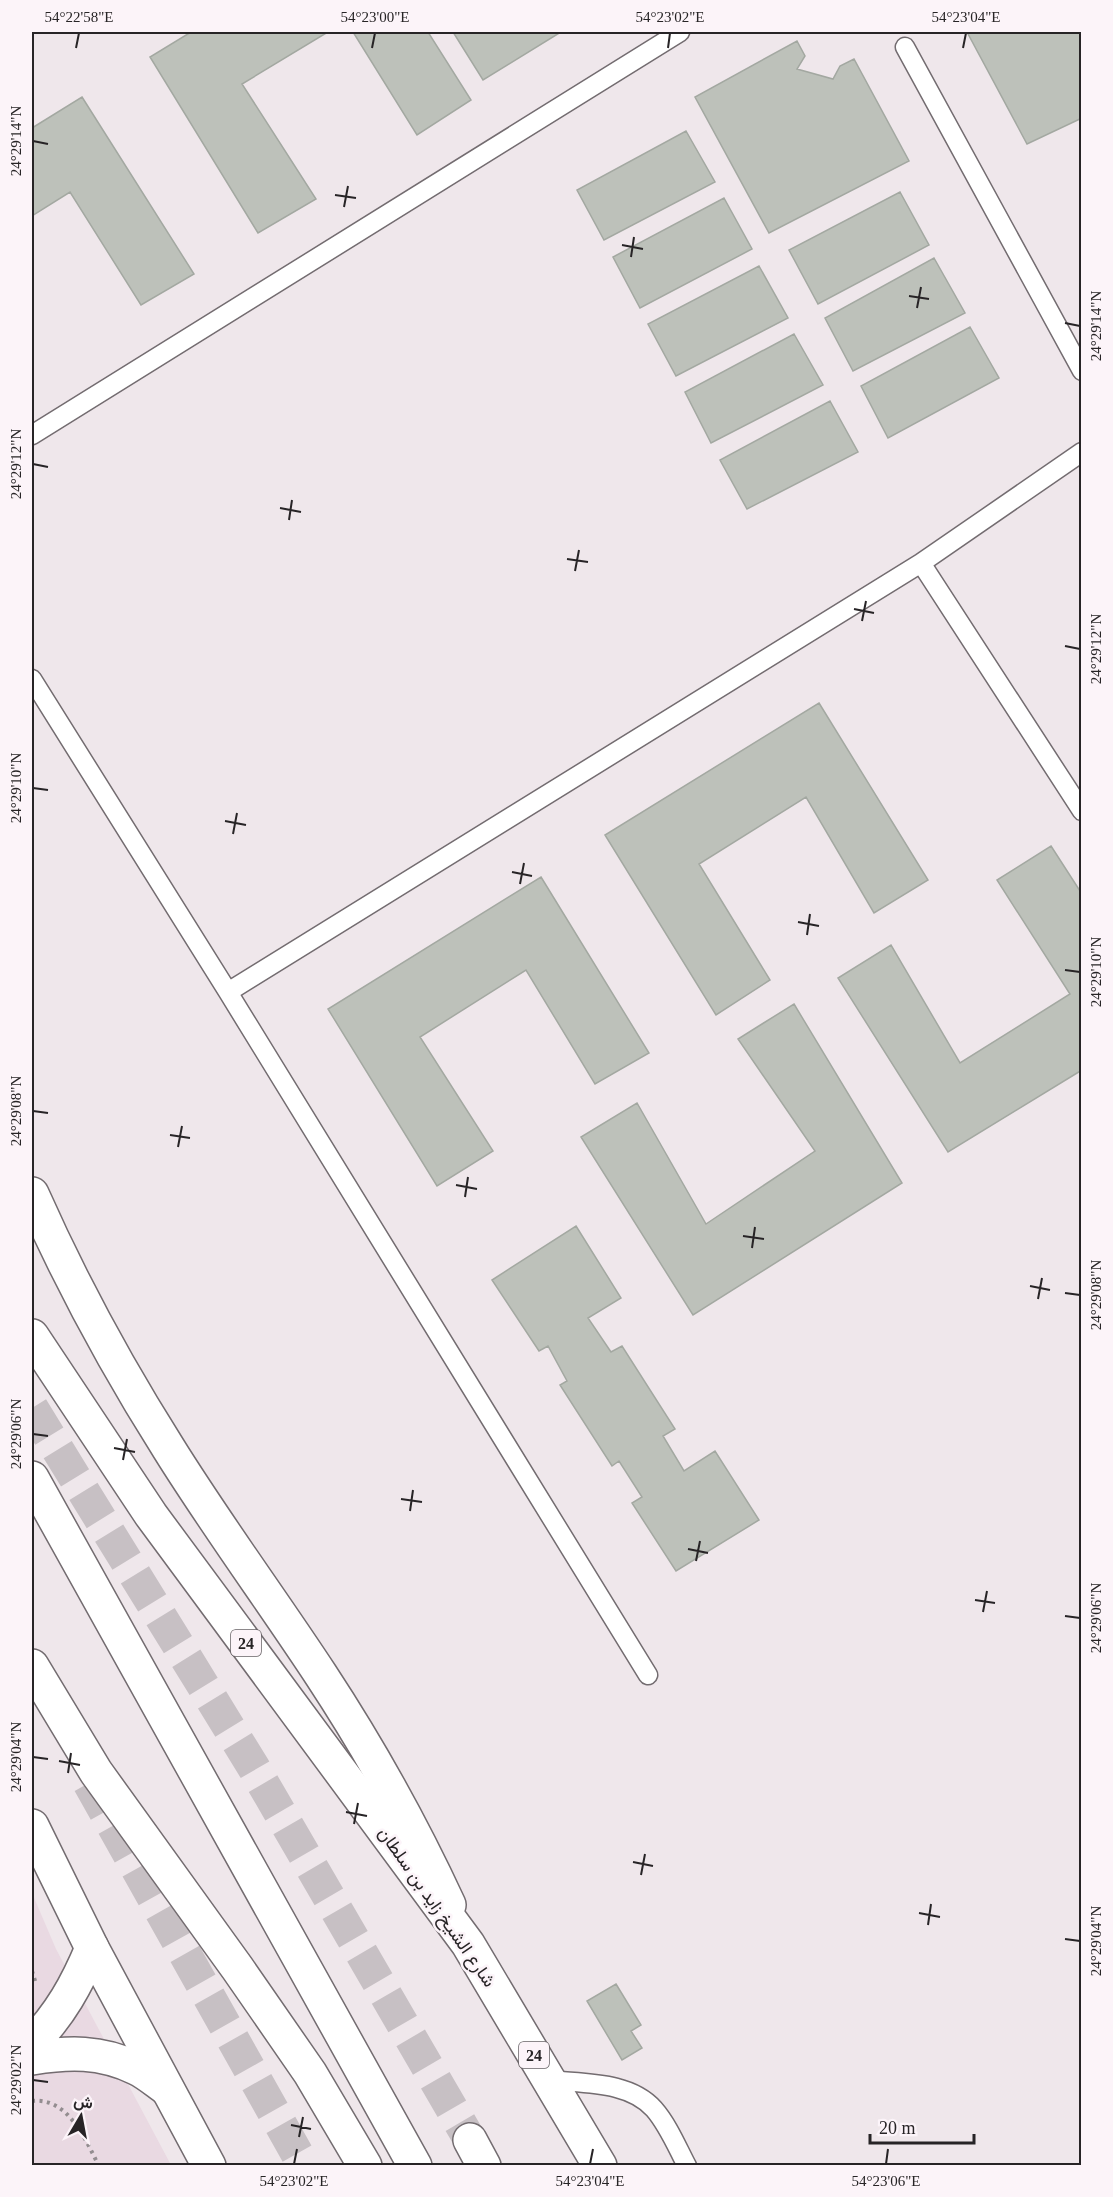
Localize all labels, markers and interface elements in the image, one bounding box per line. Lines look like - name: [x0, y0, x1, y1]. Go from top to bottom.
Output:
- text: 54°22'58"E: [45, 9, 114, 25]
- text: 54°23'00"E: [341, 9, 410, 25]
- text: 54°23'02"E: [636, 9, 705, 25]
- text: 54°23'04"E: [932, 9, 1001, 25]
- text: 24°29'14"N: [8, 106, 24, 176]
- text: 24°29'14"N: [1088, 291, 1104, 361]
- text: 24°29'12"N: [8, 429, 24, 499]
- text: 24°29'12"N: [1088, 614, 1104, 684]
- text: 24°29'10"N: [8, 753, 24, 823]
- text: 24°29'10"N: [1088, 937, 1104, 1007]
- text: 24°29'08"N: [8, 1076, 24, 1146]
- text: 24°29'08"N: [1088, 1260, 1104, 1330]
- text: 24°29'06"N: [8, 1399, 24, 1469]
- text: 24°29'06"N: [1088, 1583, 1104, 1653]
- road number: 24: [231, 1630, 261, 1656]
- text: 24°29'04"N: [8, 1722, 24, 1792]
- street label: شارع الشيخ زايد بن سلطان: [373, 1823, 500, 1992]
- text: 24°29'04"N: [1088, 1906, 1104, 1976]
- road number: 24: [519, 2042, 549, 2068]
- text: 24°29'02"N: [8, 2045, 24, 2115]
- north arrow: [51, 2086, 111, 2146]
- text: ش: [72, 2092, 94, 2113]
- scale bar: [870, 2107, 974, 2145]
- text: 20 m: [879, 2118, 916, 2138]
- text: 54°23'02"E: [260, 2173, 329, 2189]
- text: 54°23'04"E: [556, 2173, 625, 2189]
- text: 54°23'06"E: [852, 2173, 921, 2189]

